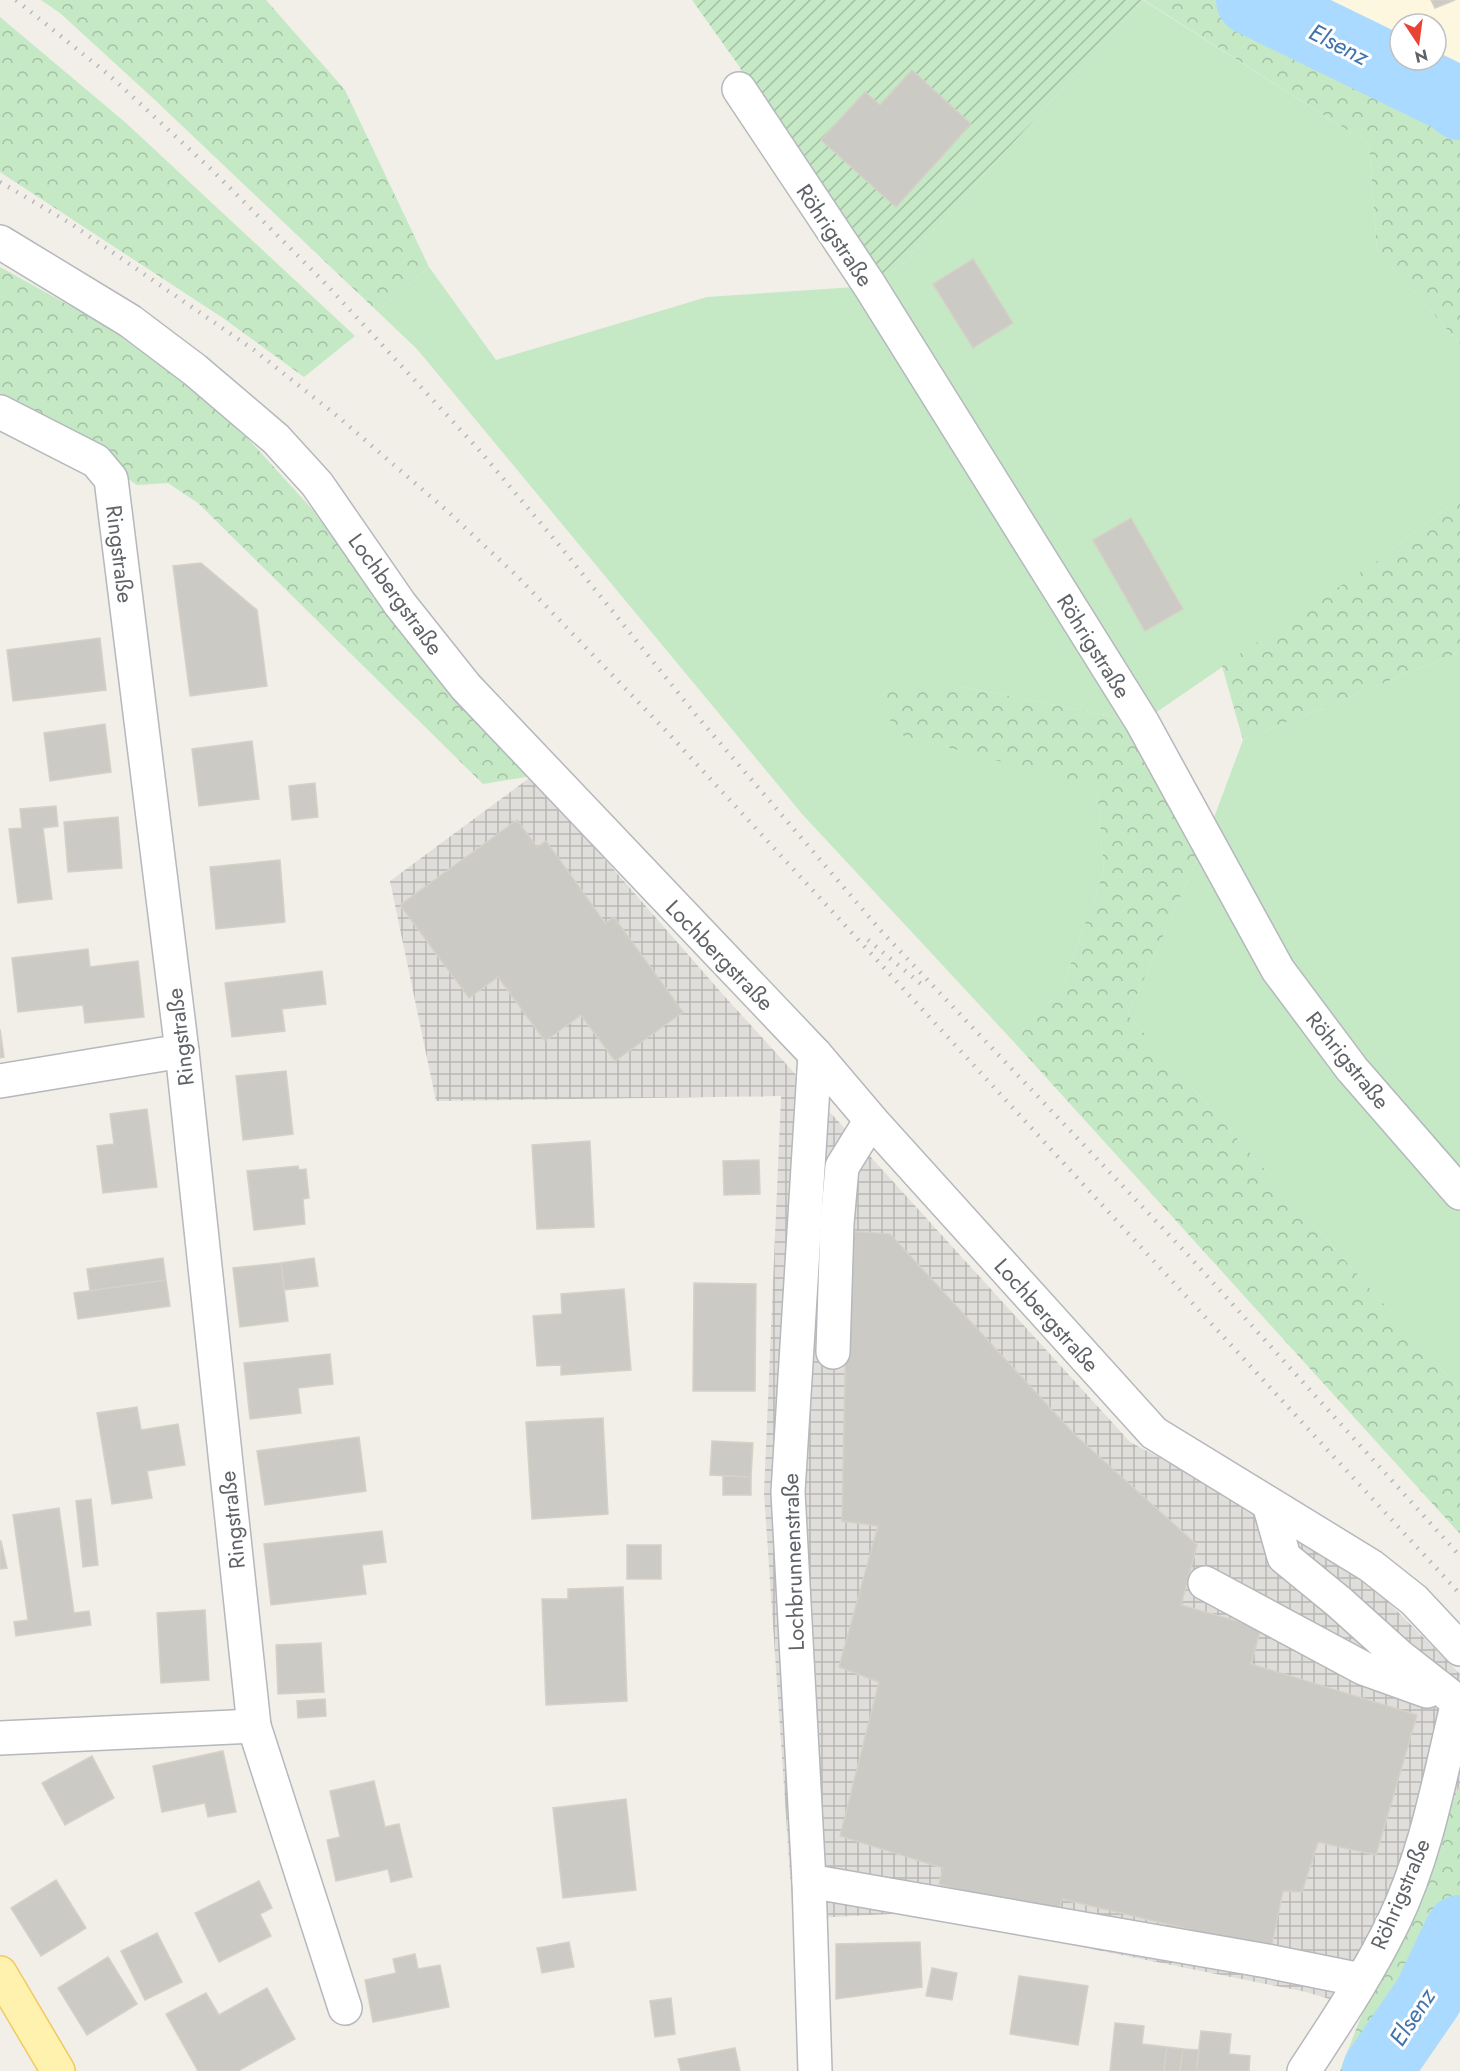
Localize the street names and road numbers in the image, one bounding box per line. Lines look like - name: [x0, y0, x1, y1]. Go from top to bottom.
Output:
- street label: Röhrigstraße: [789, 177, 881, 293]
- street label: Ringstraße: [98, 503, 142, 605]
- street label: Lochbergstraße: [341, 526, 451, 662]
- street label: Röhrigstraße: [1049, 588, 1139, 704]
- street label: Lochbergstraße: [659, 892, 781, 1018]
- street label: Ringstraße: [158, 986, 202, 1088]
- street label: Röhrigstraße: [1299, 1004, 1397, 1116]
- street label: Lochbergstraße: [987, 1251, 1107, 1379]
- street label: Ringstraße: [211, 1470, 253, 1570]
- street label: Lochbrunnenstraße: [774, 1473, 812, 1651]
- street label: Röhrigstraße: [1362, 1834, 1438, 1954]

